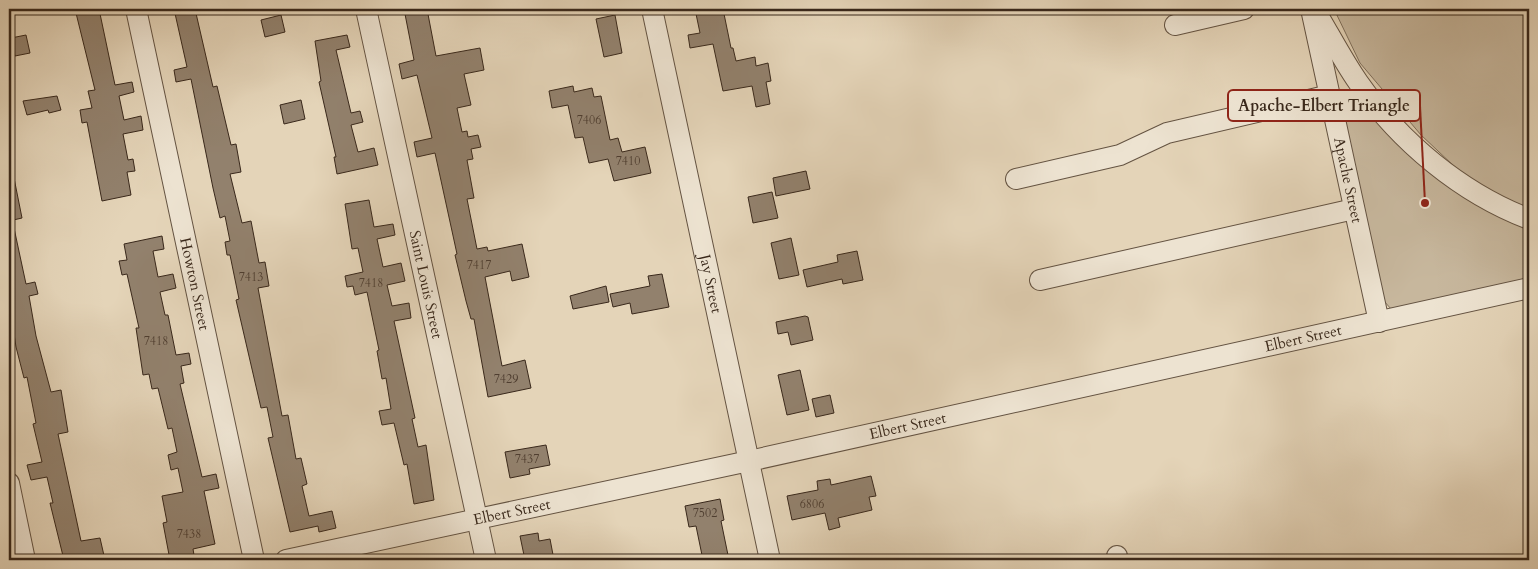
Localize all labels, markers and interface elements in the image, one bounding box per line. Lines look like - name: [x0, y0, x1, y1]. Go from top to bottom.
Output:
- callout: Apache-Elbert Triangle: [1228, 90, 1420, 121]
- text: Apache-Elbert Triangle: [1238, 95, 1410, 117]
- house number: 7406: [577, 112, 601, 128]
- street label: Apache Street: [1329, 135, 1367, 225]
- house number: 7410: [616, 153, 640, 169]
- street label: Saint Louis Street: [404, 228, 448, 341]
- street label: Howton Street: [175, 236, 215, 332]
- street label: Jay Street: [694, 251, 727, 315]
- house number: 7417: [467, 257, 491, 273]
- house number: 7413: [239, 269, 263, 285]
- house number: 7418: [359, 275, 383, 291]
- street label: Elbert Street: [1263, 320, 1344, 356]
- house number: 7418: [144, 333, 168, 349]
- house number: 7429: [494, 371, 518, 387]
- street label: Elbert Street: [867, 408, 948, 444]
- house number: 7437: [515, 451, 539, 467]
- street label: Elbert Street: [471, 494, 553, 530]
- house number: 6806: [800, 496, 824, 512]
- house number: 7502: [693, 505, 717, 521]
- house number: 7438: [177, 526, 201, 542]

